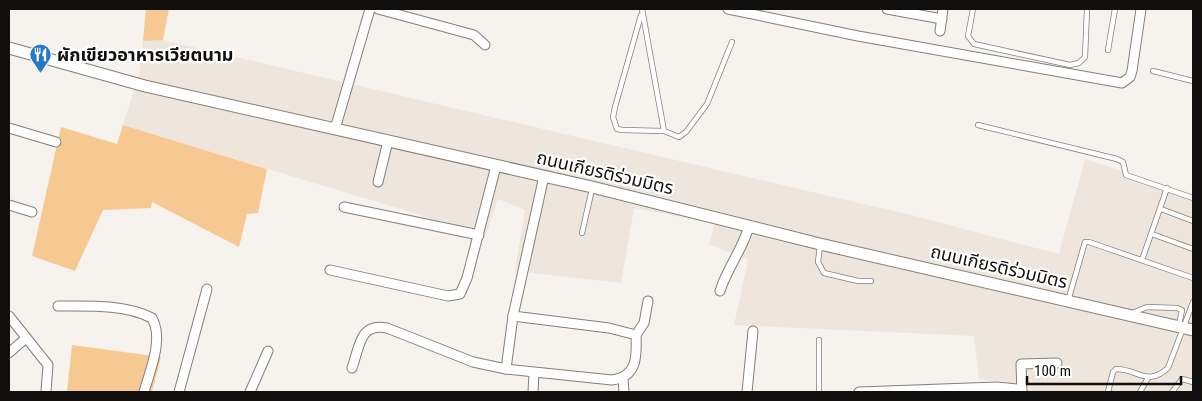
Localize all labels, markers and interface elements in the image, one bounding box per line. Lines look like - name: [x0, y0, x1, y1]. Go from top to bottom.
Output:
- restaurant icon: ผักเขียวอาหารเวียตนาม: [29, 43, 53, 74]
- place label: ผักเขียวอาหารเวียตนาม: [57, 44, 233, 65]
- street label: ถนนเกียรติร่วมมิตร: [535, 147, 676, 199]
- street label: ถนนเกียรติร่วมมิตร: [929, 241, 1070, 293]
- scale bar: [1027, 354, 1181, 386]
- text: 100 m: [1034, 362, 1071, 380]

